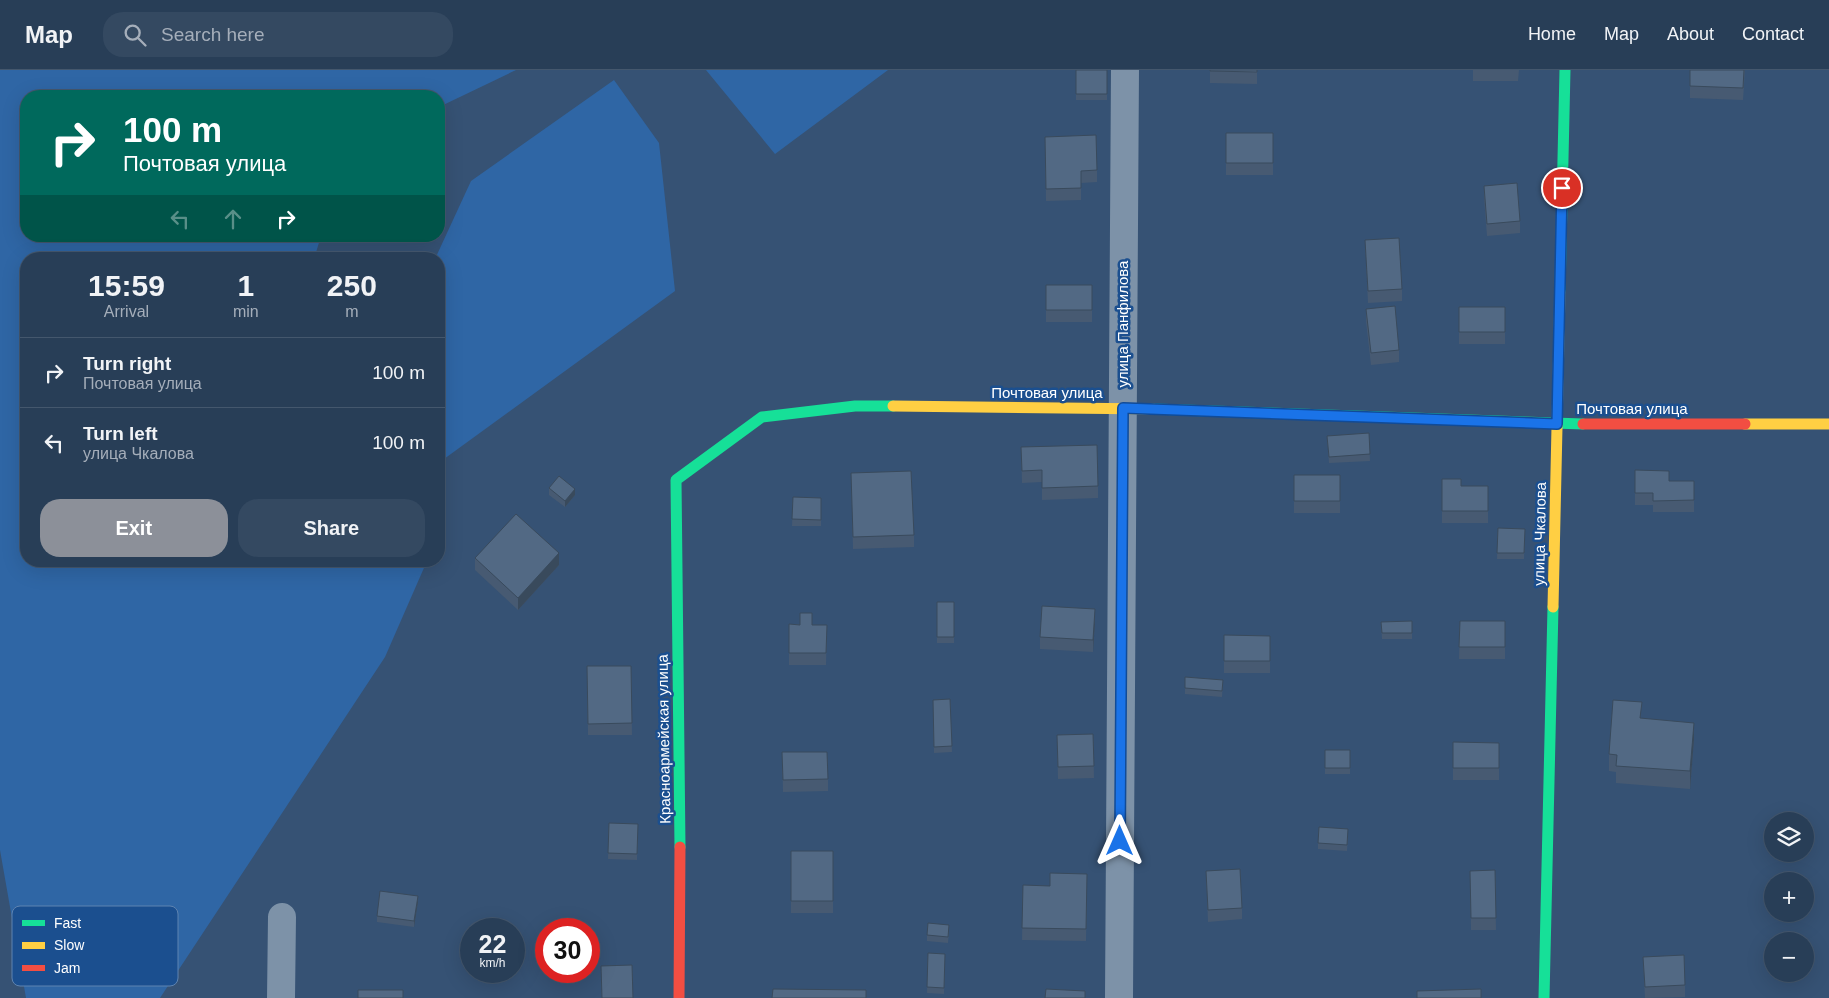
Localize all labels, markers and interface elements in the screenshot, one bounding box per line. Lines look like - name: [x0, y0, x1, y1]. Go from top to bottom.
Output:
- search box: [103, 12, 453, 57]
- text: Map: [25, 21, 73, 48]
- icon: search: [121, 21, 149, 49]
- text: Search here: [161, 24, 265, 45]
- text: Home: [1528, 24, 1576, 44]
- text: Map: [1604, 24, 1639, 44]
- text: About: [1667, 24, 1714, 44]
- text: Contact: [1742, 24, 1804, 44]
- icon: right: [40, 110, 105, 175]
- text: 100 m: [123, 110, 222, 149]
- text: Почтовая улица: [123, 151, 286, 176]
- pin: [1541, 167, 1583, 209]
- icon: arrive: [1548, 174, 1576, 202]
- icon: left: [166, 205, 194, 233]
- icon: ahead: [219, 205, 247, 233]
- icon: right: [272, 205, 300, 233]
- street label: улица Панфилова: [1114, 260, 1131, 387]
- text: 15:59: [88, 269, 165, 302]
- text: 1: [237, 269, 254, 302]
- text: 250: [327, 269, 377, 302]
- text: Arrival: [104, 303, 149, 320]
- text: min: [233, 303, 259, 320]
- text: m: [345, 303, 358, 320]
- text: Turn right: [83, 353, 171, 374]
- icon: right: [40, 359, 68, 387]
- text: 100 m: [372, 362, 425, 383]
- text: Почтовая улица: [83, 375, 202, 392]
- street label: Почтовая улица: [991, 384, 1103, 401]
- street label: Почтовая улица: [1576, 400, 1688, 417]
- text: Turn left: [83, 423, 158, 444]
- icon: left: [40, 429, 68, 457]
- text: 100 m: [372, 432, 425, 453]
- text: улица Чкалова: [83, 445, 194, 462]
- street label: улица Чкалова: [1530, 481, 1549, 586]
- button: Exit: [40, 499, 228, 557]
- button: Share: [238, 499, 425, 557]
- street label: Красноармейская улица: [654, 653, 673, 824]
- map controls: [1764, 812, 1814, 982]
- button: layers: [1764, 812, 1814, 862]
- position arrow: [1093, 814, 1145, 866]
- button: +: [1764, 872, 1814, 922]
- legend: [12, 906, 178, 986]
- text: Fast: [54, 915, 81, 931]
- speed limit sign: 30: [535, 918, 600, 983]
- text: 22: [479, 930, 506, 958]
- button: −: [1764, 932, 1814, 982]
- text: Slow: [54, 937, 85, 953]
- text: km/h: [479, 956, 506, 970]
- text: Jam: [54, 960, 80, 976]

